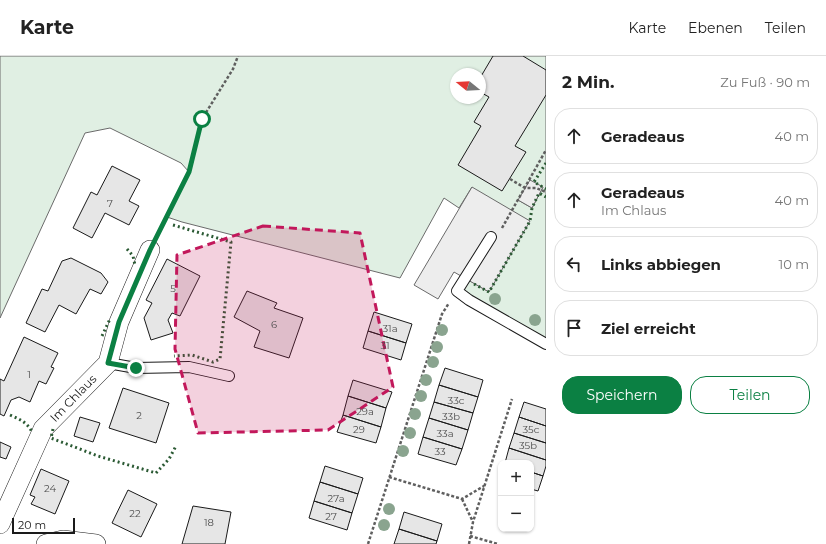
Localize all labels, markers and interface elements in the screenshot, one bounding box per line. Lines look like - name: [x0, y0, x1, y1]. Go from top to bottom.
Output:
- text: Karte: [20, 16, 74, 39]
- text: Karte: [628, 19, 666, 37]
- text: Ebenen: [688, 19, 743, 37]
- text: Teilen: [765, 19, 806, 37]
- north arrow: [450, 68, 486, 104]
- text: 2 Min.: [562, 72, 614, 92]
- text: Zu Fuß · 90 m: [720, 74, 810, 90]
- route start: [193, 110, 211, 128]
- icon: ahead: [563, 125, 585, 147]
- text: Geradeaus: [601, 127, 684, 146]
- text: 40 m: [775, 128, 809, 144]
- text: Geradeaus: [601, 183, 684, 202]
- icon: ahead: [563, 189, 585, 211]
- text: 40 m: [775, 192, 809, 208]
- house number: 7: [107, 197, 113, 210]
- text: Im Chlaus: [601, 202, 666, 218]
- icon: left: [563, 253, 585, 275]
- text: Links abbiegen: [601, 255, 721, 274]
- text: 10 m: [779, 256, 809, 272]
- house number: 5: [170, 282, 176, 295]
- icon: arrive: [563, 317, 585, 339]
- house number: 6: [271, 318, 277, 331]
- text: Ziel erreicht: [601, 319, 696, 338]
- house number: 31a: [382, 322, 398, 335]
- house number: 31: [380, 339, 390, 352]
- route end: [127, 359, 145, 377]
- house number: 1: [27, 368, 31, 381]
- street label: Im Chlaus: [47, 371, 99, 425]
- button: Speichern: [562, 376, 682, 414]
- button: Teilen: [690, 376, 810, 414]
- house number: 33c: [448, 394, 465, 407]
- house number: 29a: [356, 405, 374, 418]
- house number: 2: [136, 409, 142, 422]
- house number: 33b: [442, 410, 460, 423]
- house number: 29: [353, 423, 365, 436]
- house number: 35c: [523, 423, 540, 436]
- house number: 33a: [436, 427, 454, 440]
- house number: 35b: [519, 439, 537, 452]
- house number: 33: [434, 445, 446, 458]
- map controls: [498, 460, 534, 532]
- button: +: [498, 460, 534, 496]
- house number: 24: [44, 482, 56, 495]
- house number: 27a: [327, 492, 345, 505]
- button: −: [498, 496, 534, 532]
- house number: 22: [129, 507, 141, 520]
- house number: 27: [325, 510, 337, 523]
- scale bar: [12, 516, 75, 535]
- house number: 18: [204, 516, 214, 529]
- text: 20 m: [18, 518, 46, 532]

